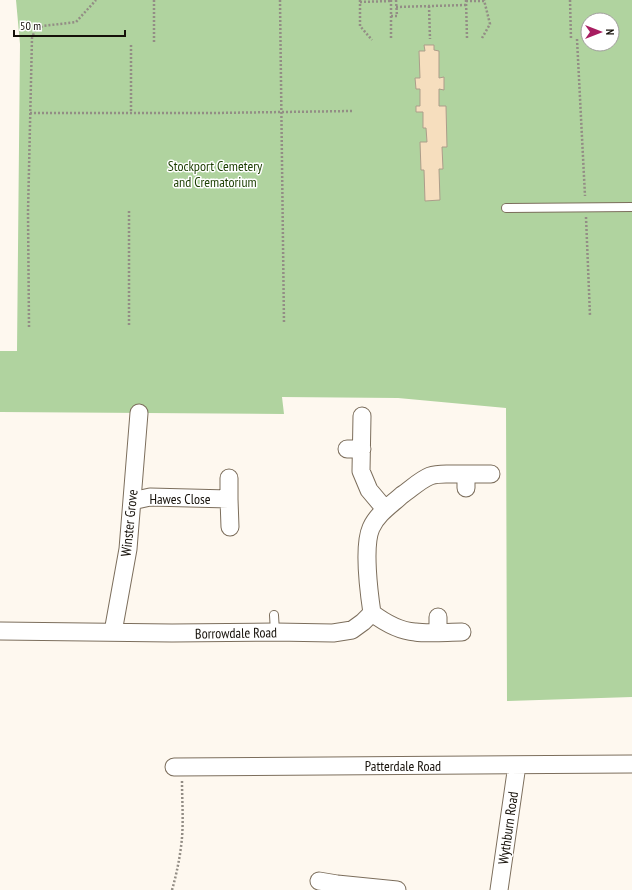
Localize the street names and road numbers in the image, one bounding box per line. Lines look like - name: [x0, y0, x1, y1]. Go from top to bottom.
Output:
- street label: Winster Grove: [117, 488, 142, 558]
- street label: Hawes Close: [150, 490, 211, 508]
- street label: Borrowdale Road: [195, 623, 277, 643]
- street label: Patterdale Road: [365, 757, 441, 775]
- street label: Wythburn Road: [494, 790, 522, 866]

